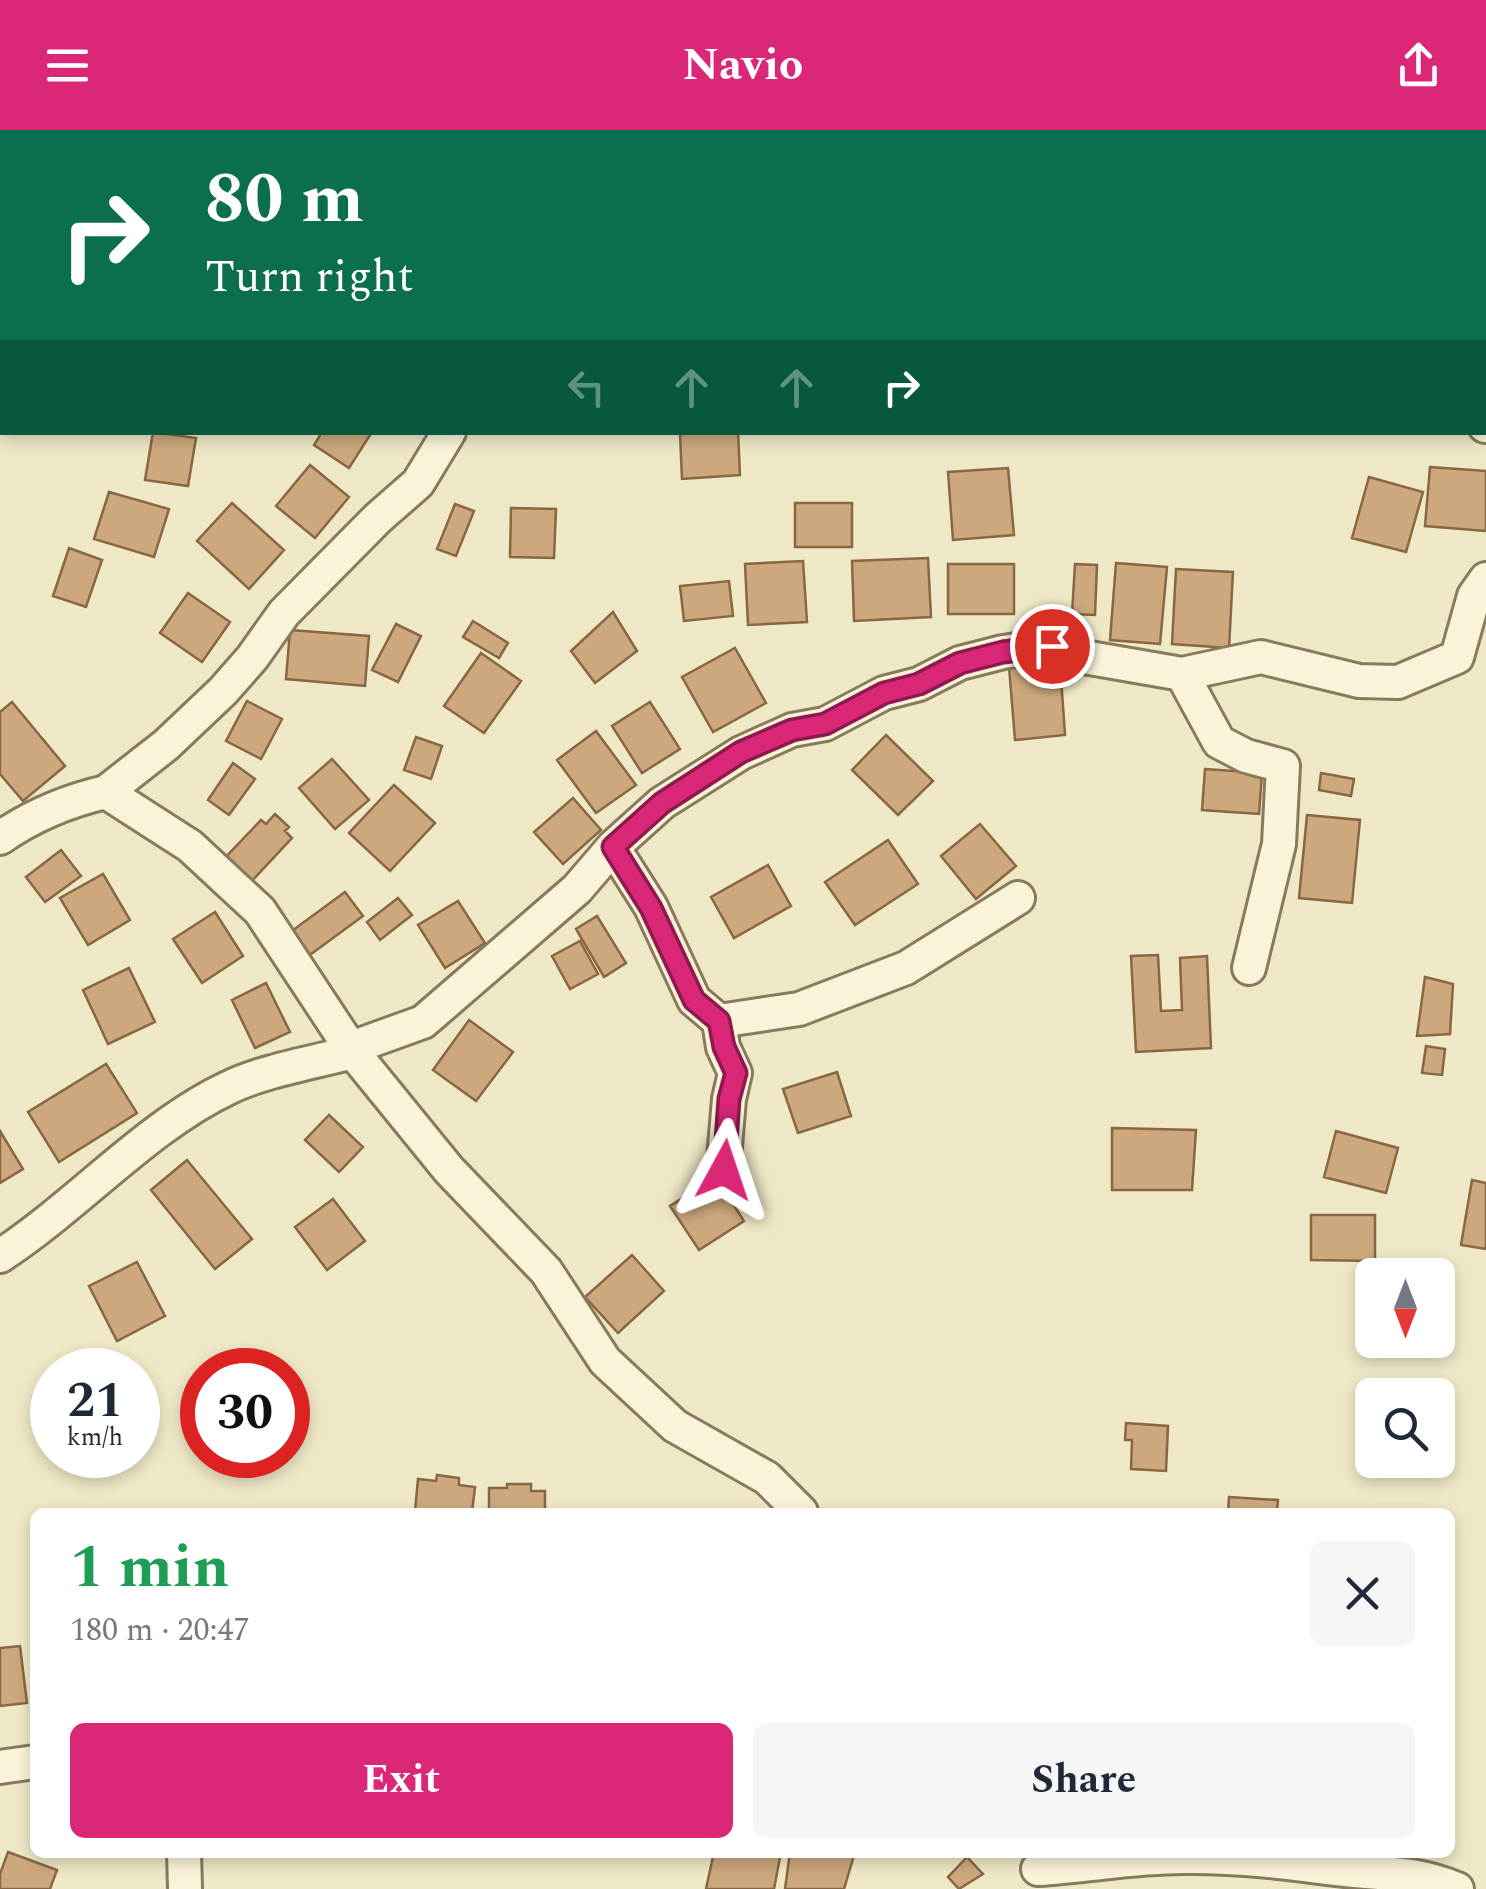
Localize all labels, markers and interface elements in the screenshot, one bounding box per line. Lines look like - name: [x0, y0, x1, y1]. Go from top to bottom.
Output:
- text: Navio: [682, 31, 804, 100]
- icon: menu: [40, 38, 95, 93]
- icon: share: [1391, 38, 1446, 93]
- text: 80 m: [205, 147, 364, 253]
- icon: right: [40, 170, 170, 300]
- text: Turn right: [205, 243, 414, 312]
- icon: left: [559, 360, 614, 415]
- icon: ahead: [664, 360, 719, 415]
- icon: ahead: [769, 360, 824, 415]
- icon: right: [874, 360, 929, 415]
- pin: [1010, 604, 1095, 689]
- icon: arrive: [1025, 619, 1080, 674]
- position arrow: [672, 1118, 776, 1222]
- north arrow: [1355, 1258, 1455, 1358]
- map controls: [1355, 1258, 1455, 1478]
- speed limit sign: 30: [180, 1348, 310, 1478]
- text: 21: [67, 1363, 123, 1439]
- button: search: [1355, 1378, 1455, 1478]
- text: km/h: [67, 1419, 123, 1457]
- text: 1 min: [70, 1522, 230, 1614]
- button: close: [1310, 1541, 1415, 1646]
- text: 180 m · 20:47: [70, 1606, 250, 1655]
- button: Exit: [70, 1723, 733, 1838]
- button: Share: [753, 1723, 1415, 1838]

